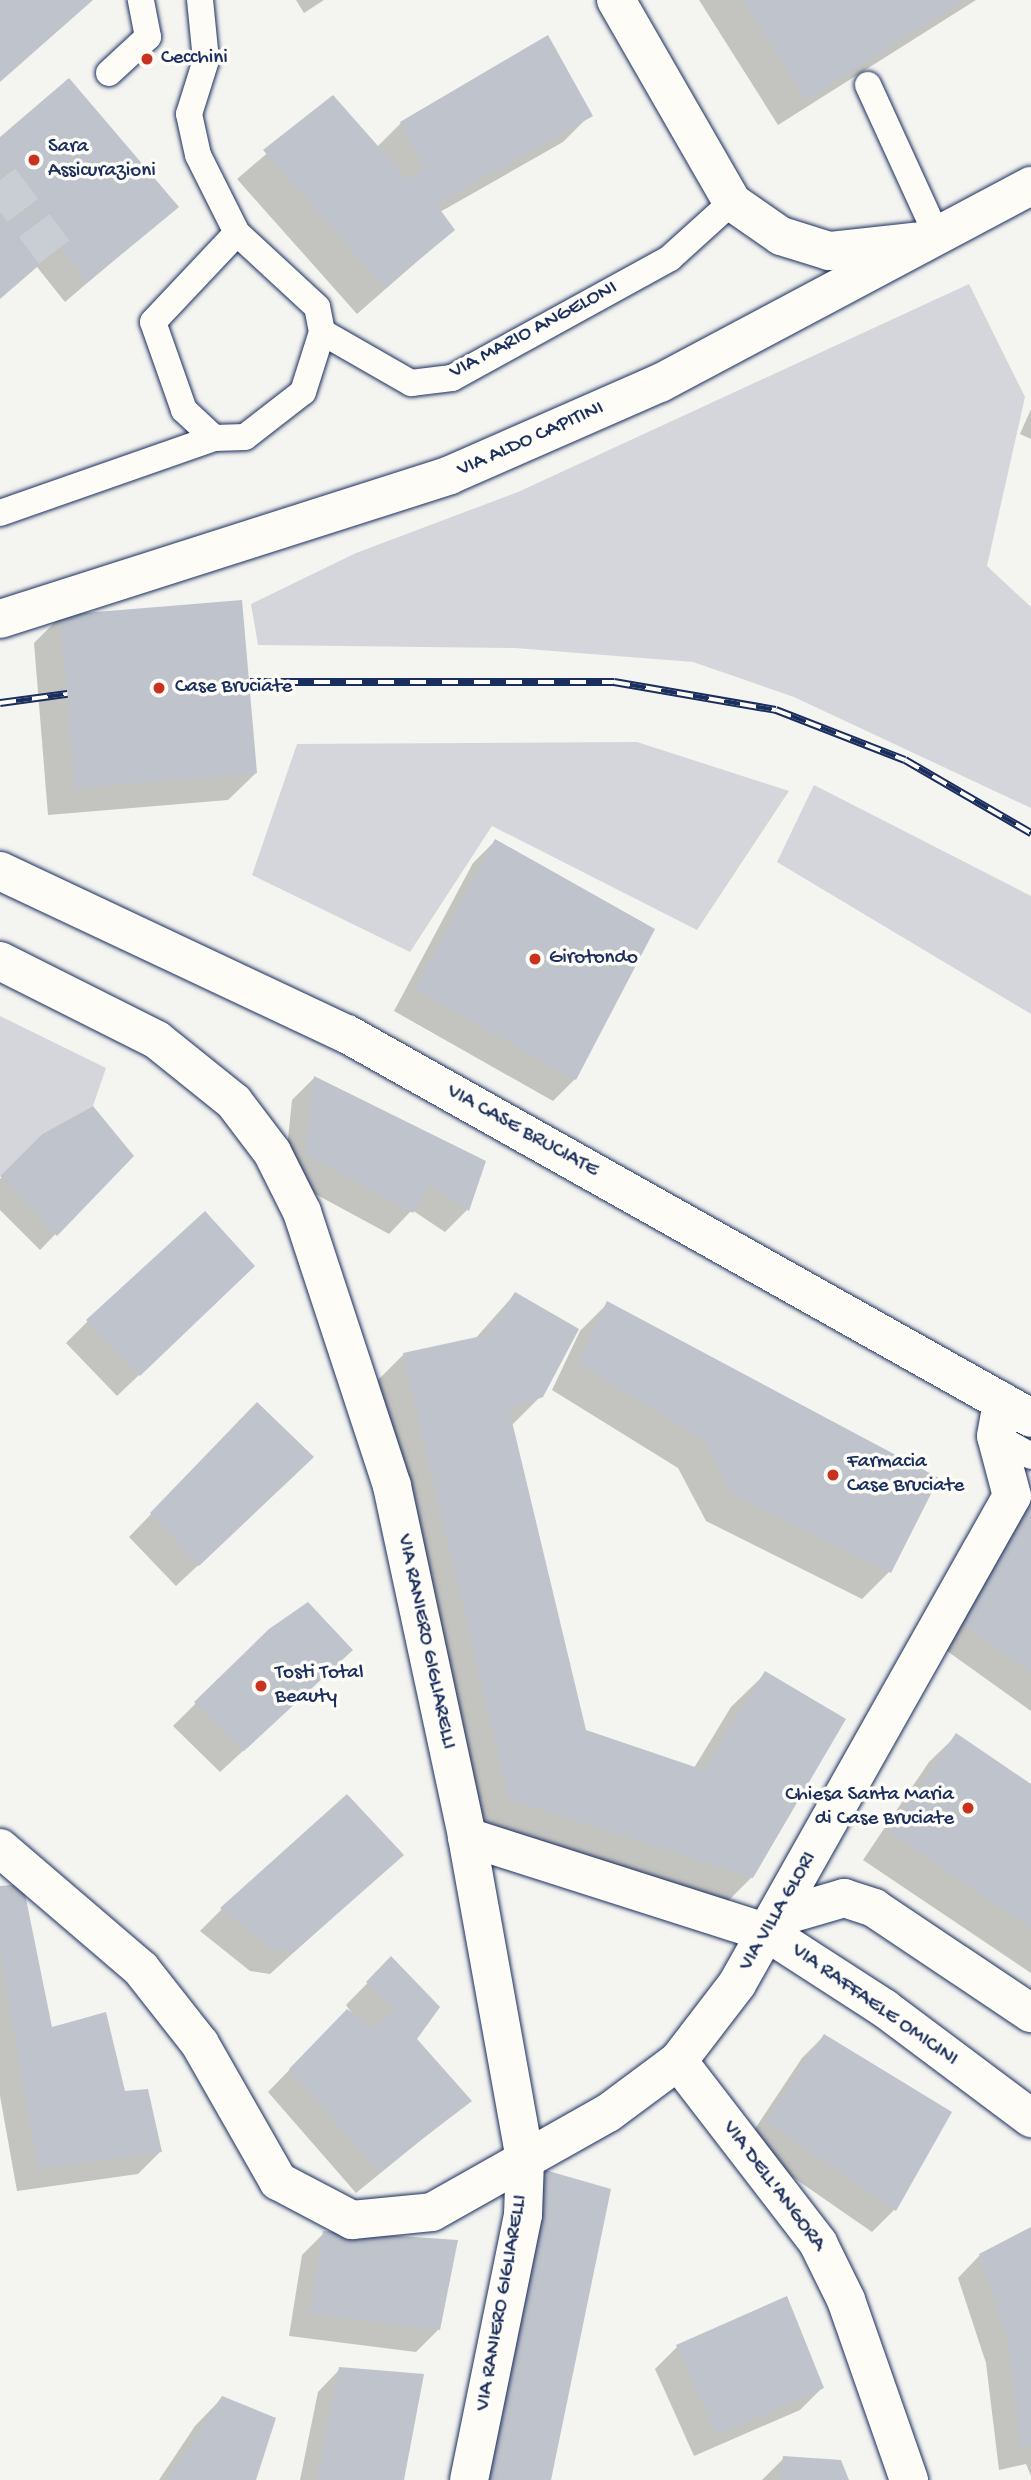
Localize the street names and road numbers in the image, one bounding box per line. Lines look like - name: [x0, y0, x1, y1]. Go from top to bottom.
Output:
- street label: VIA MARIO ANGELONI: [446, 276, 622, 386]
- street label: VIA ALDO CAPITINI: [454, 396, 608, 484]
- street label: VIA CASE BRUCIATE: [442, 1080, 602, 1184]
- street label: VIA RANIERO GIGLIARELLI: [390, 1532, 460, 1752]
- street label: VIA VILLA GLORI: [735, 1848, 823, 1976]
- street label: VIA RAFFAELE OMICINI: [786, 1939, 962, 2073]
- street label: VIA DELL'ANGORA: [716, 2117, 830, 2257]
- street label: VIA RANIERO GIGLIARELLI: [472, 2193, 534, 2413]

